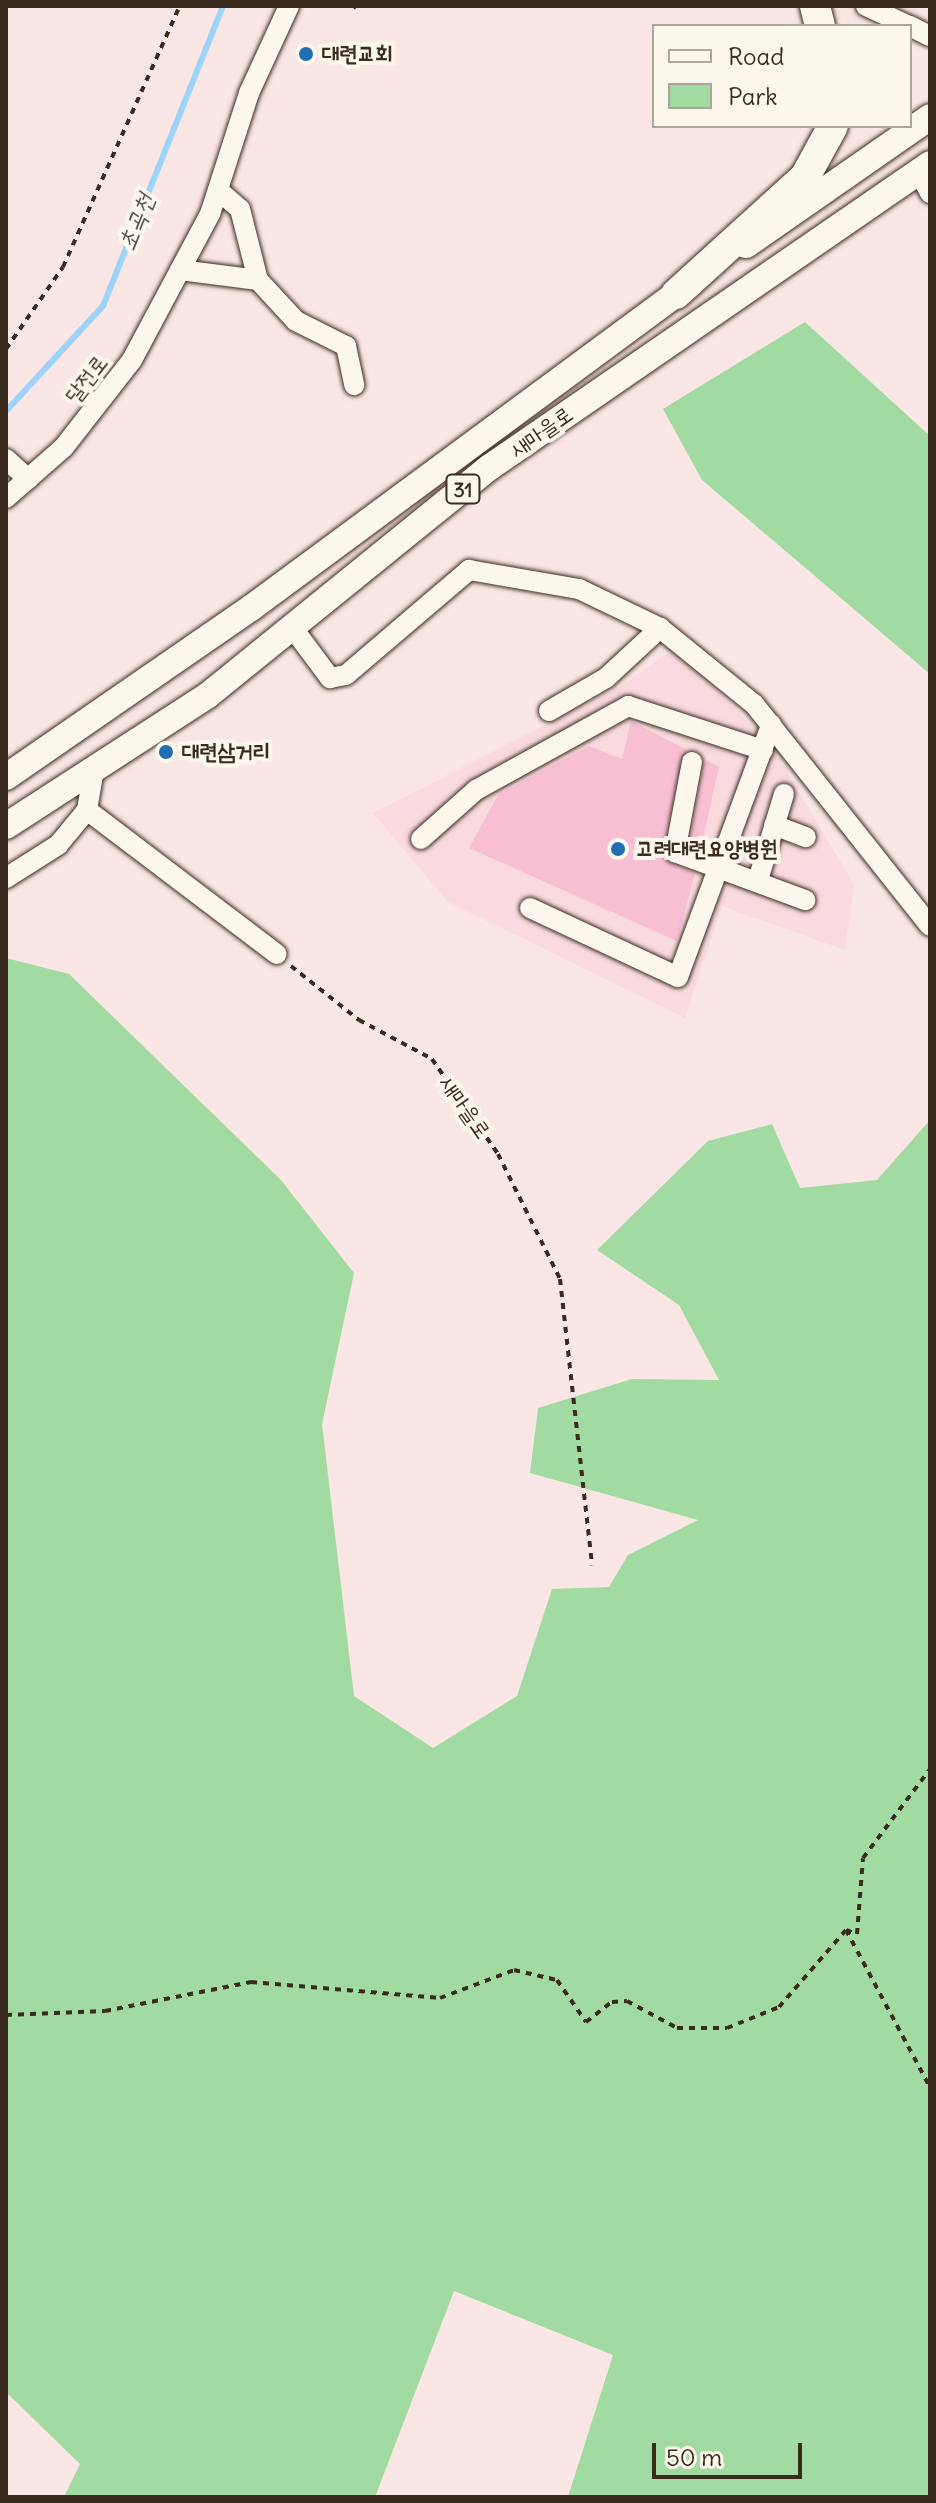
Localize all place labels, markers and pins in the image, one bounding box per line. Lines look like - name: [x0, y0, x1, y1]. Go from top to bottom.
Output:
- place label: 대련교회: [322, 41, 393, 67]
- marker: 대련교회: [297, 45, 315, 63]
- place label: 대련삼거리: [182, 739, 271, 765]
- marker: 대련삼거리: [157, 743, 175, 761]
- place label: 고려대련요양병원: [636, 836, 778, 862]
- marker: 고려대련요양병원: [607, 838, 629, 860]

